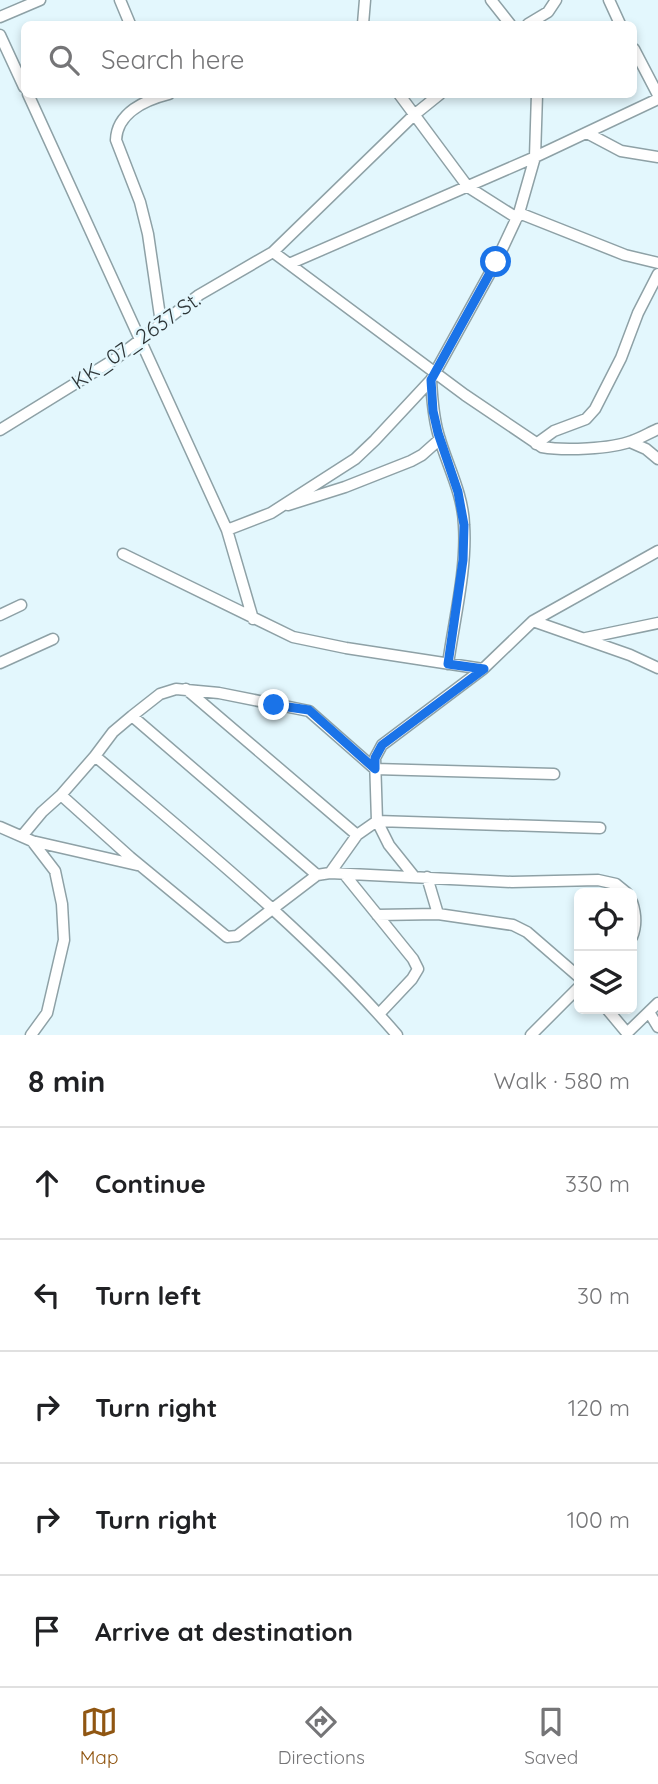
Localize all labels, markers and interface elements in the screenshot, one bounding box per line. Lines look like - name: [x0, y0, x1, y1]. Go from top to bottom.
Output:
- search box: [21, 21, 637, 98]
- icon: search: [45, 41, 83, 79]
- text: Search here: [101, 43, 245, 76]
- route start: [480, 246, 511, 277]
- street label: KK_07_2637 St.: [66, 286, 205, 394]
- route end: [258, 689, 289, 720]
- map controls: [574, 888, 637, 1014]
- button: locate: [574, 888, 637, 951]
- button: layers: [574, 951, 637, 1014]
- text: 8 min: [28, 1062, 105, 1100]
- text: Walk · 580 m: [494, 1066, 630, 1095]
- icon: ahead: [28, 1164, 66, 1202]
- text: Continue: [95, 1167, 206, 1200]
- text: 330 m: [565, 1169, 630, 1198]
- icon: left: [28, 1276, 66, 1314]
- text: Turn left: [95, 1279, 202, 1312]
- text: 30 m: [577, 1281, 630, 1310]
- icon: right: [28, 1388, 66, 1426]
- text: Turn right: [95, 1391, 217, 1424]
- text: 120 m: [568, 1393, 630, 1422]
- icon: right: [28, 1500, 66, 1538]
- text: Turn right: [95, 1503, 217, 1536]
- text: 100 m: [567, 1505, 630, 1534]
- icon: arrive: [28, 1612, 66, 1650]
- text: Arrive at destination: [95, 1615, 353, 1648]
- tab: Map: [80, 1703, 118, 1769]
- tab: Directions: [278, 1703, 365, 1769]
- tab: Saved: [524, 1703, 578, 1769]

